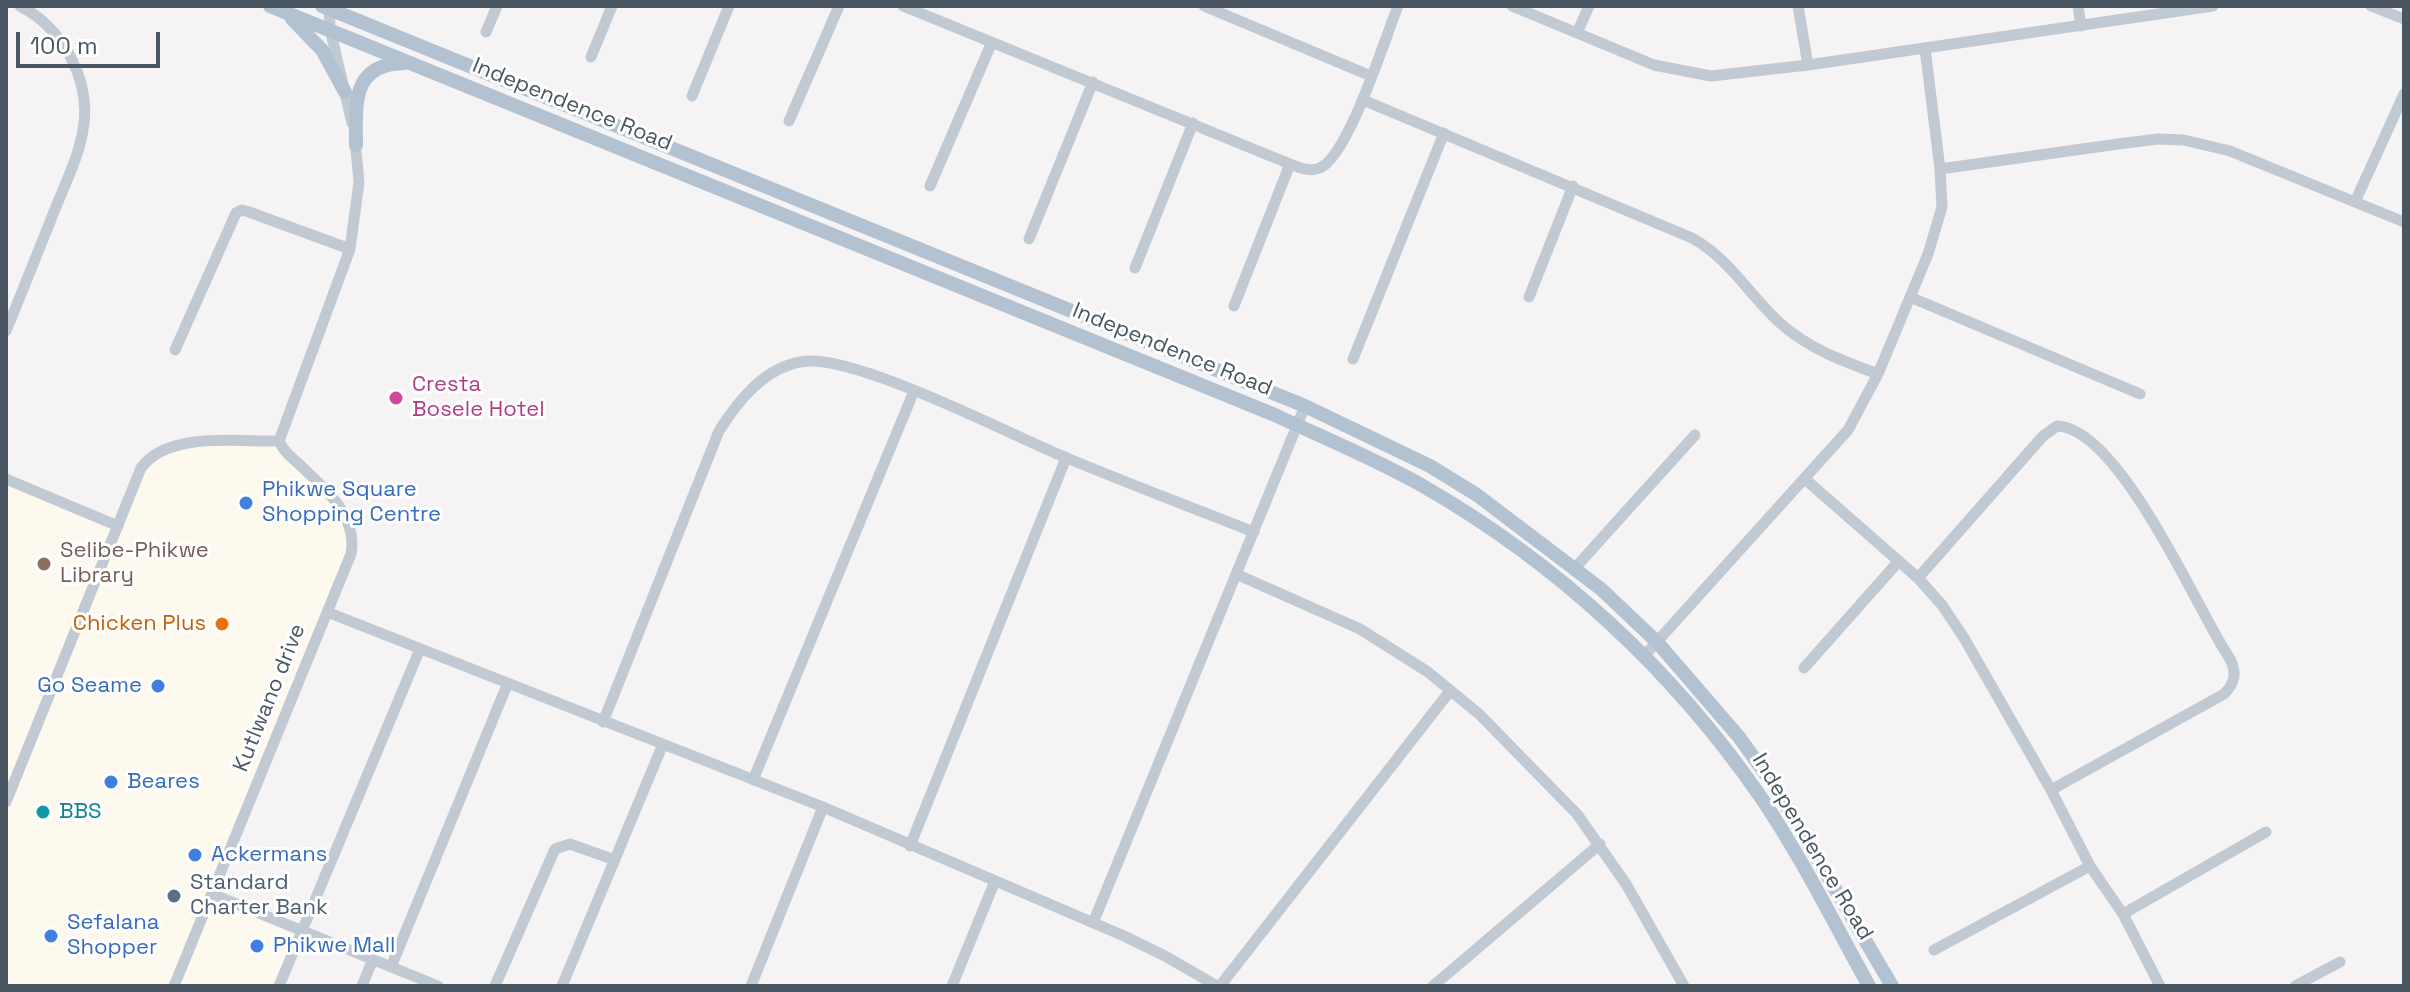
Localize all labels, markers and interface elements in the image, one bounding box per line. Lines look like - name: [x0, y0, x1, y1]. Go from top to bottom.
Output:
- scale bar: [20, 16, 164, 66]
- text: 100 m: [30, 30, 98, 61]
- street label: Independence Road: [468, 53, 676, 157]
- street label: Independence Road: [1068, 298, 1276, 402]
- place label: Cresta Bosele Hotel: [412, 372, 545, 424]
- marker: Cresta Bosele Hotel: [387, 389, 405, 407]
- place label: Phikwe Square Shopping Centre: [262, 477, 441, 528]
- marker: Phikwe Square Shopping Centre: [237, 494, 255, 512]
- place label: Selibe-Phikwe Library: [60, 538, 209, 590]
- marker: Selibe-Phikwe Library: [35, 555, 53, 573]
- place label: Chicken Plus: [73, 611, 206, 637]
- marker: Chicken Plus: [213, 615, 231, 633]
- street label: Kutlwano drive: [228, 620, 312, 776]
- place label: Go Seame: [37, 673, 142, 699]
- marker: Go Seame: [149, 677, 167, 695]
- street label: Independence Road: [1746, 749, 1878, 945]
- place label: Beares: [127, 769, 200, 795]
- marker: Beares: [102, 773, 120, 791]
- place label: BBS: [59, 799, 102, 825]
- marker: BBS: [34, 803, 52, 821]
- place label: Ackermans: [211, 842, 327, 868]
- marker: Ackermans: [186, 846, 204, 864]
- place label: Standard Charter Bank: [190, 870, 328, 922]
- marker: Standard Charter Bank: [165, 887, 183, 905]
- place label: Sefalana Shopper: [67, 910, 159, 962]
- marker: Sefalana Shopper: [42, 927, 60, 945]
- place label: Phikwe Mall: [273, 933, 395, 959]
- marker: Phikwe Mall: [248, 937, 266, 955]

